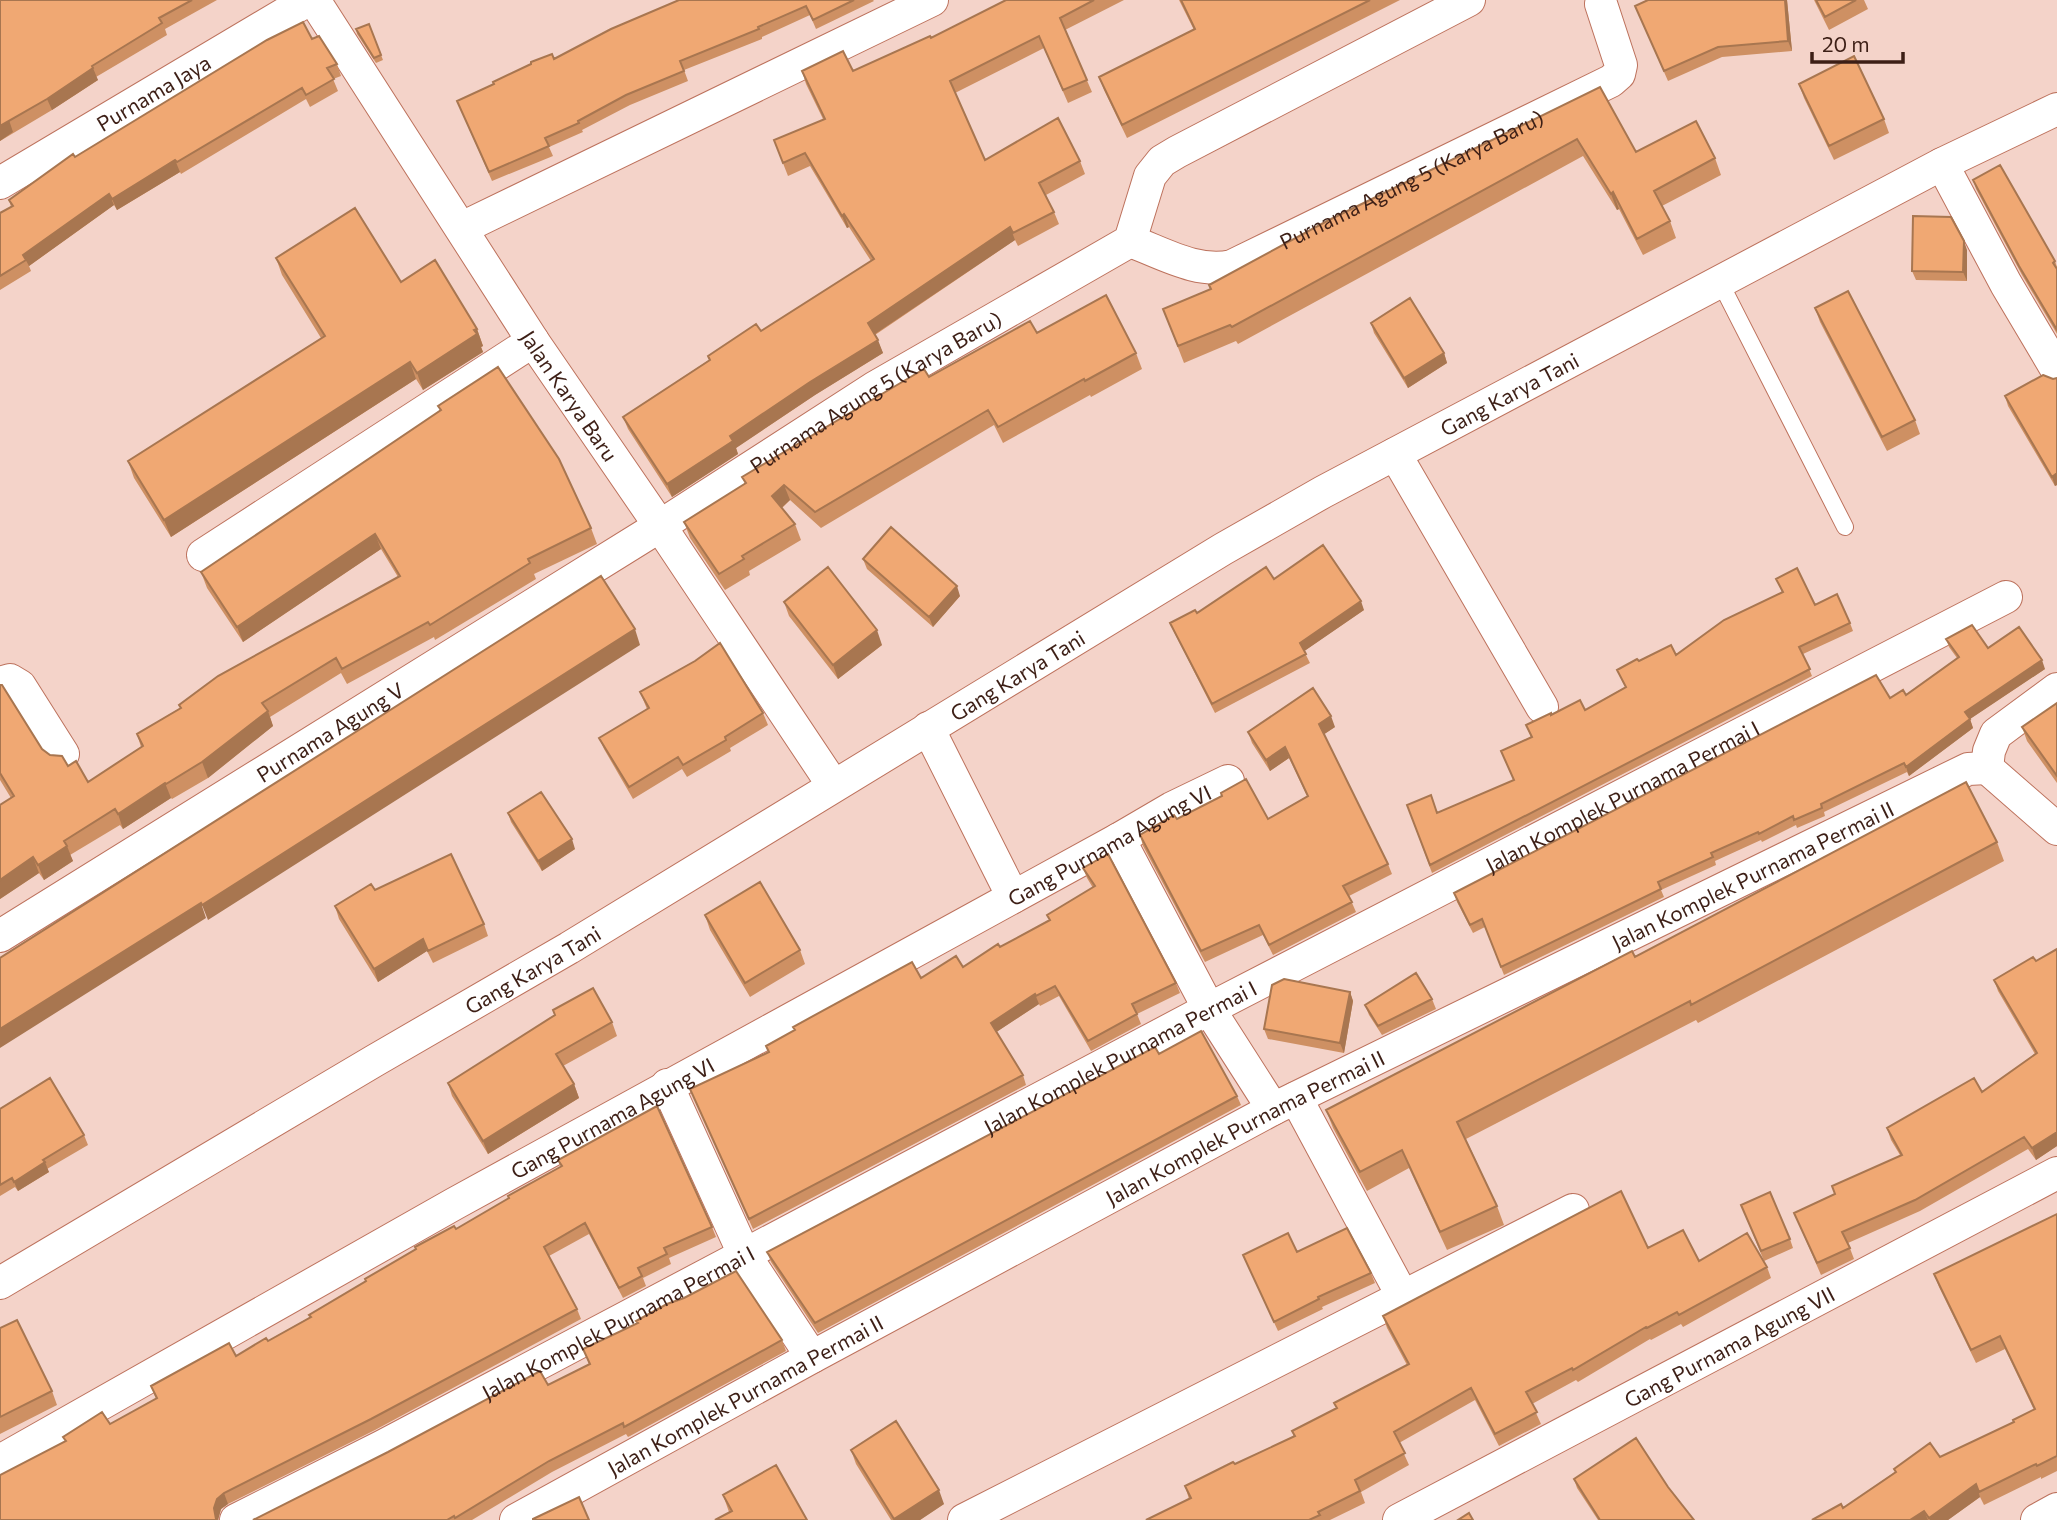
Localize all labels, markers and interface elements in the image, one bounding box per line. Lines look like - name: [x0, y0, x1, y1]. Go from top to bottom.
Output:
- scale bar: [1812, 21, 1903, 65]
- text: 20 m: [1822, 31, 1870, 56]
- street label: Purnama Jaya: [92, 49, 215, 136]
- street label: Purnama Agung 5 (Karya Baru): [1275, 104, 1547, 254]
- street label: Purnama Agung 5 (Karya Baru): [745, 305, 1006, 478]
- street label: Jalan Karya Baru: [517, 325, 624, 465]
- street label: Gang Karya Tani: [1435, 347, 1582, 440]
- street label: Gang Karya Tani: [945, 624, 1089, 725]
- street label: Purnama Agung V: [251, 676, 408, 786]
- street label: Jalan Komplek Purnama Permai I: [1481, 714, 1763, 877]
- street label: Gang Purnama Agung VI: [1003, 779, 1215, 910]
- street label: Jalan Komplek Purnama Permai II: [1607, 795, 1897, 954]
- street label: Gang Karya Tani: [460, 919, 605, 1018]
- street label: Jalan Komplek Purnama Permai I: [979, 974, 1260, 1139]
- street label: Jalan Komplek Purnama Permai II: [1101, 1044, 1388, 1209]
- street label: Gang Purnama Agung VI: [506, 1051, 718, 1183]
- street label: Jalan Komplek Purnama Permai I: [477, 1240, 758, 1404]
- street label: Gang Purnama Agung VII: [1619, 1280, 1838, 1412]
- street label: Jalan Komplek Purnama Permai II: [603, 1309, 887, 1480]

